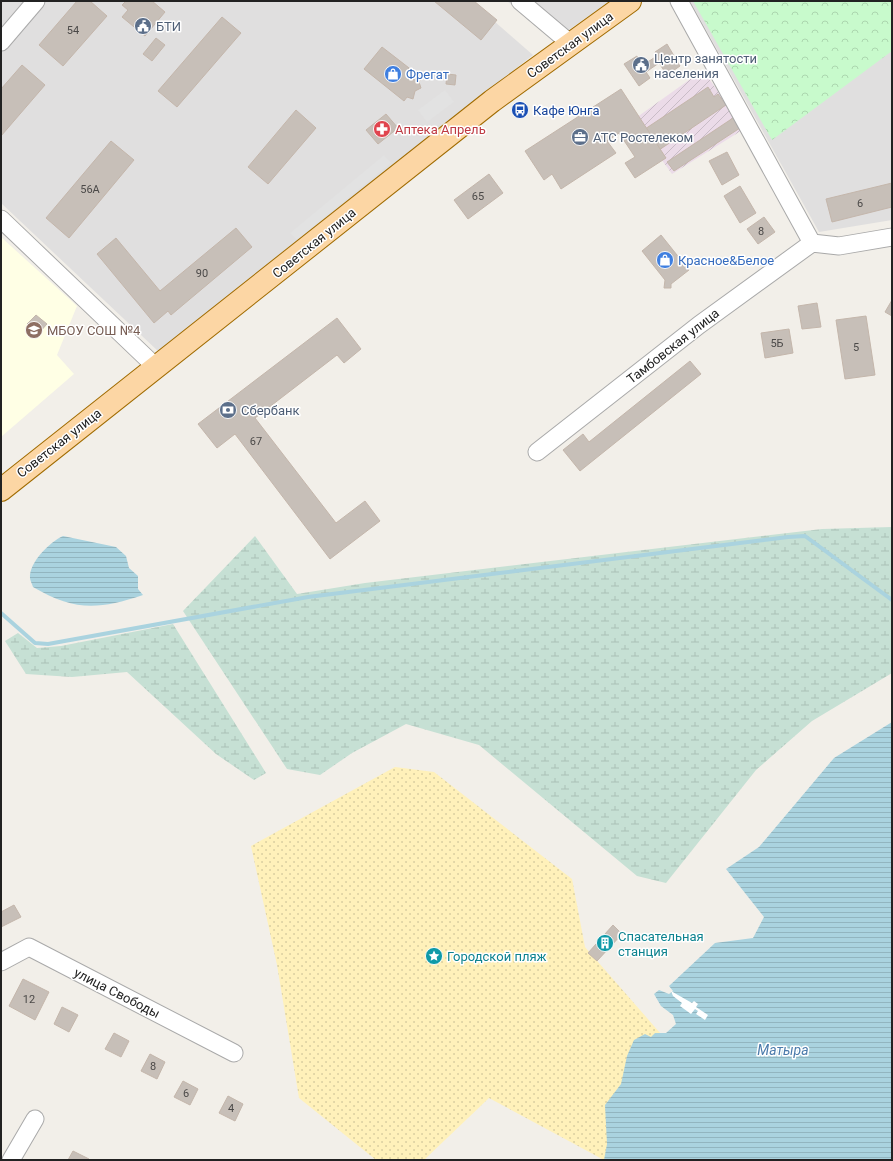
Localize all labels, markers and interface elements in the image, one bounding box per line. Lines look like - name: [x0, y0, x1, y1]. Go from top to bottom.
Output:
- street label: Советская улица: [524, 9, 616, 81]
- public building icon: БТИ: [133, 16, 153, 36]
- place label: БТИ: [156, 19, 181, 34]
- house number: 54: [67, 24, 79, 37]
- place label: Центр занятости населения: [654, 51, 757, 81]
- public building icon: Центр занятости населения: [631, 55, 651, 75]
- shop icon: Фрегат: [383, 64, 403, 84]
- place label: Фрегат: [406, 67, 449, 82]
- bus stop icon: Кафе Юнга: [510, 100, 530, 120]
- place label: Кафе Юнга: [533, 103, 600, 118]
- pharmacy icon: Аптека Апрель: [372, 119, 392, 139]
- place label: Аптека Апрель: [395, 122, 486, 137]
- office icon: АТС Ростелеком: [570, 127, 590, 147]
- place label: АТС Ростелеком: [593, 130, 693, 145]
- house number: 56А: [80, 183, 101, 196]
- house number: 65: [472, 190, 484, 203]
- house number: 6: [857, 197, 863, 210]
- street label: Советская улица: [269, 205, 359, 281]
- house number: 8: [758, 225, 764, 238]
- shop icon: Красное&Белое: [655, 250, 675, 270]
- place label: Красное&Белое: [678, 253, 774, 268]
- house number: 90: [196, 267, 208, 280]
- street label: Тамбовская улица: [624, 305, 722, 387]
- school or university icon: МБОУ СОШ №4: [24, 320, 44, 340]
- place label: МБОУ СОШ №4: [47, 323, 141, 338]
- house number: 5Б: [770, 337, 784, 350]
- house number: 5: [853, 341, 859, 354]
- bank icon: Сбербанк: [218, 400, 238, 420]
- place label: Сбербанк: [241, 403, 300, 418]
- street label: Советская улица: [14, 405, 104, 481]
- house number: 67: [250, 435, 262, 448]
- place label: Спасательная станция: [618, 929, 704, 959]
- building icon: Спасательная станция: [595, 933, 615, 953]
- place icon: Городской пляж: [424, 946, 444, 966]
- place label: Городской пляж: [447, 949, 547, 964]
- street label: улица Свободы: [72, 965, 162, 1021]
- house number: 12: [23, 993, 35, 1006]
- water label: Матыра: [757, 1042, 809, 1058]
- house number: 8: [150, 1060, 156, 1073]
- house number: 6: [183, 1087, 189, 1100]
- house number: 4: [228, 1102, 234, 1115]

